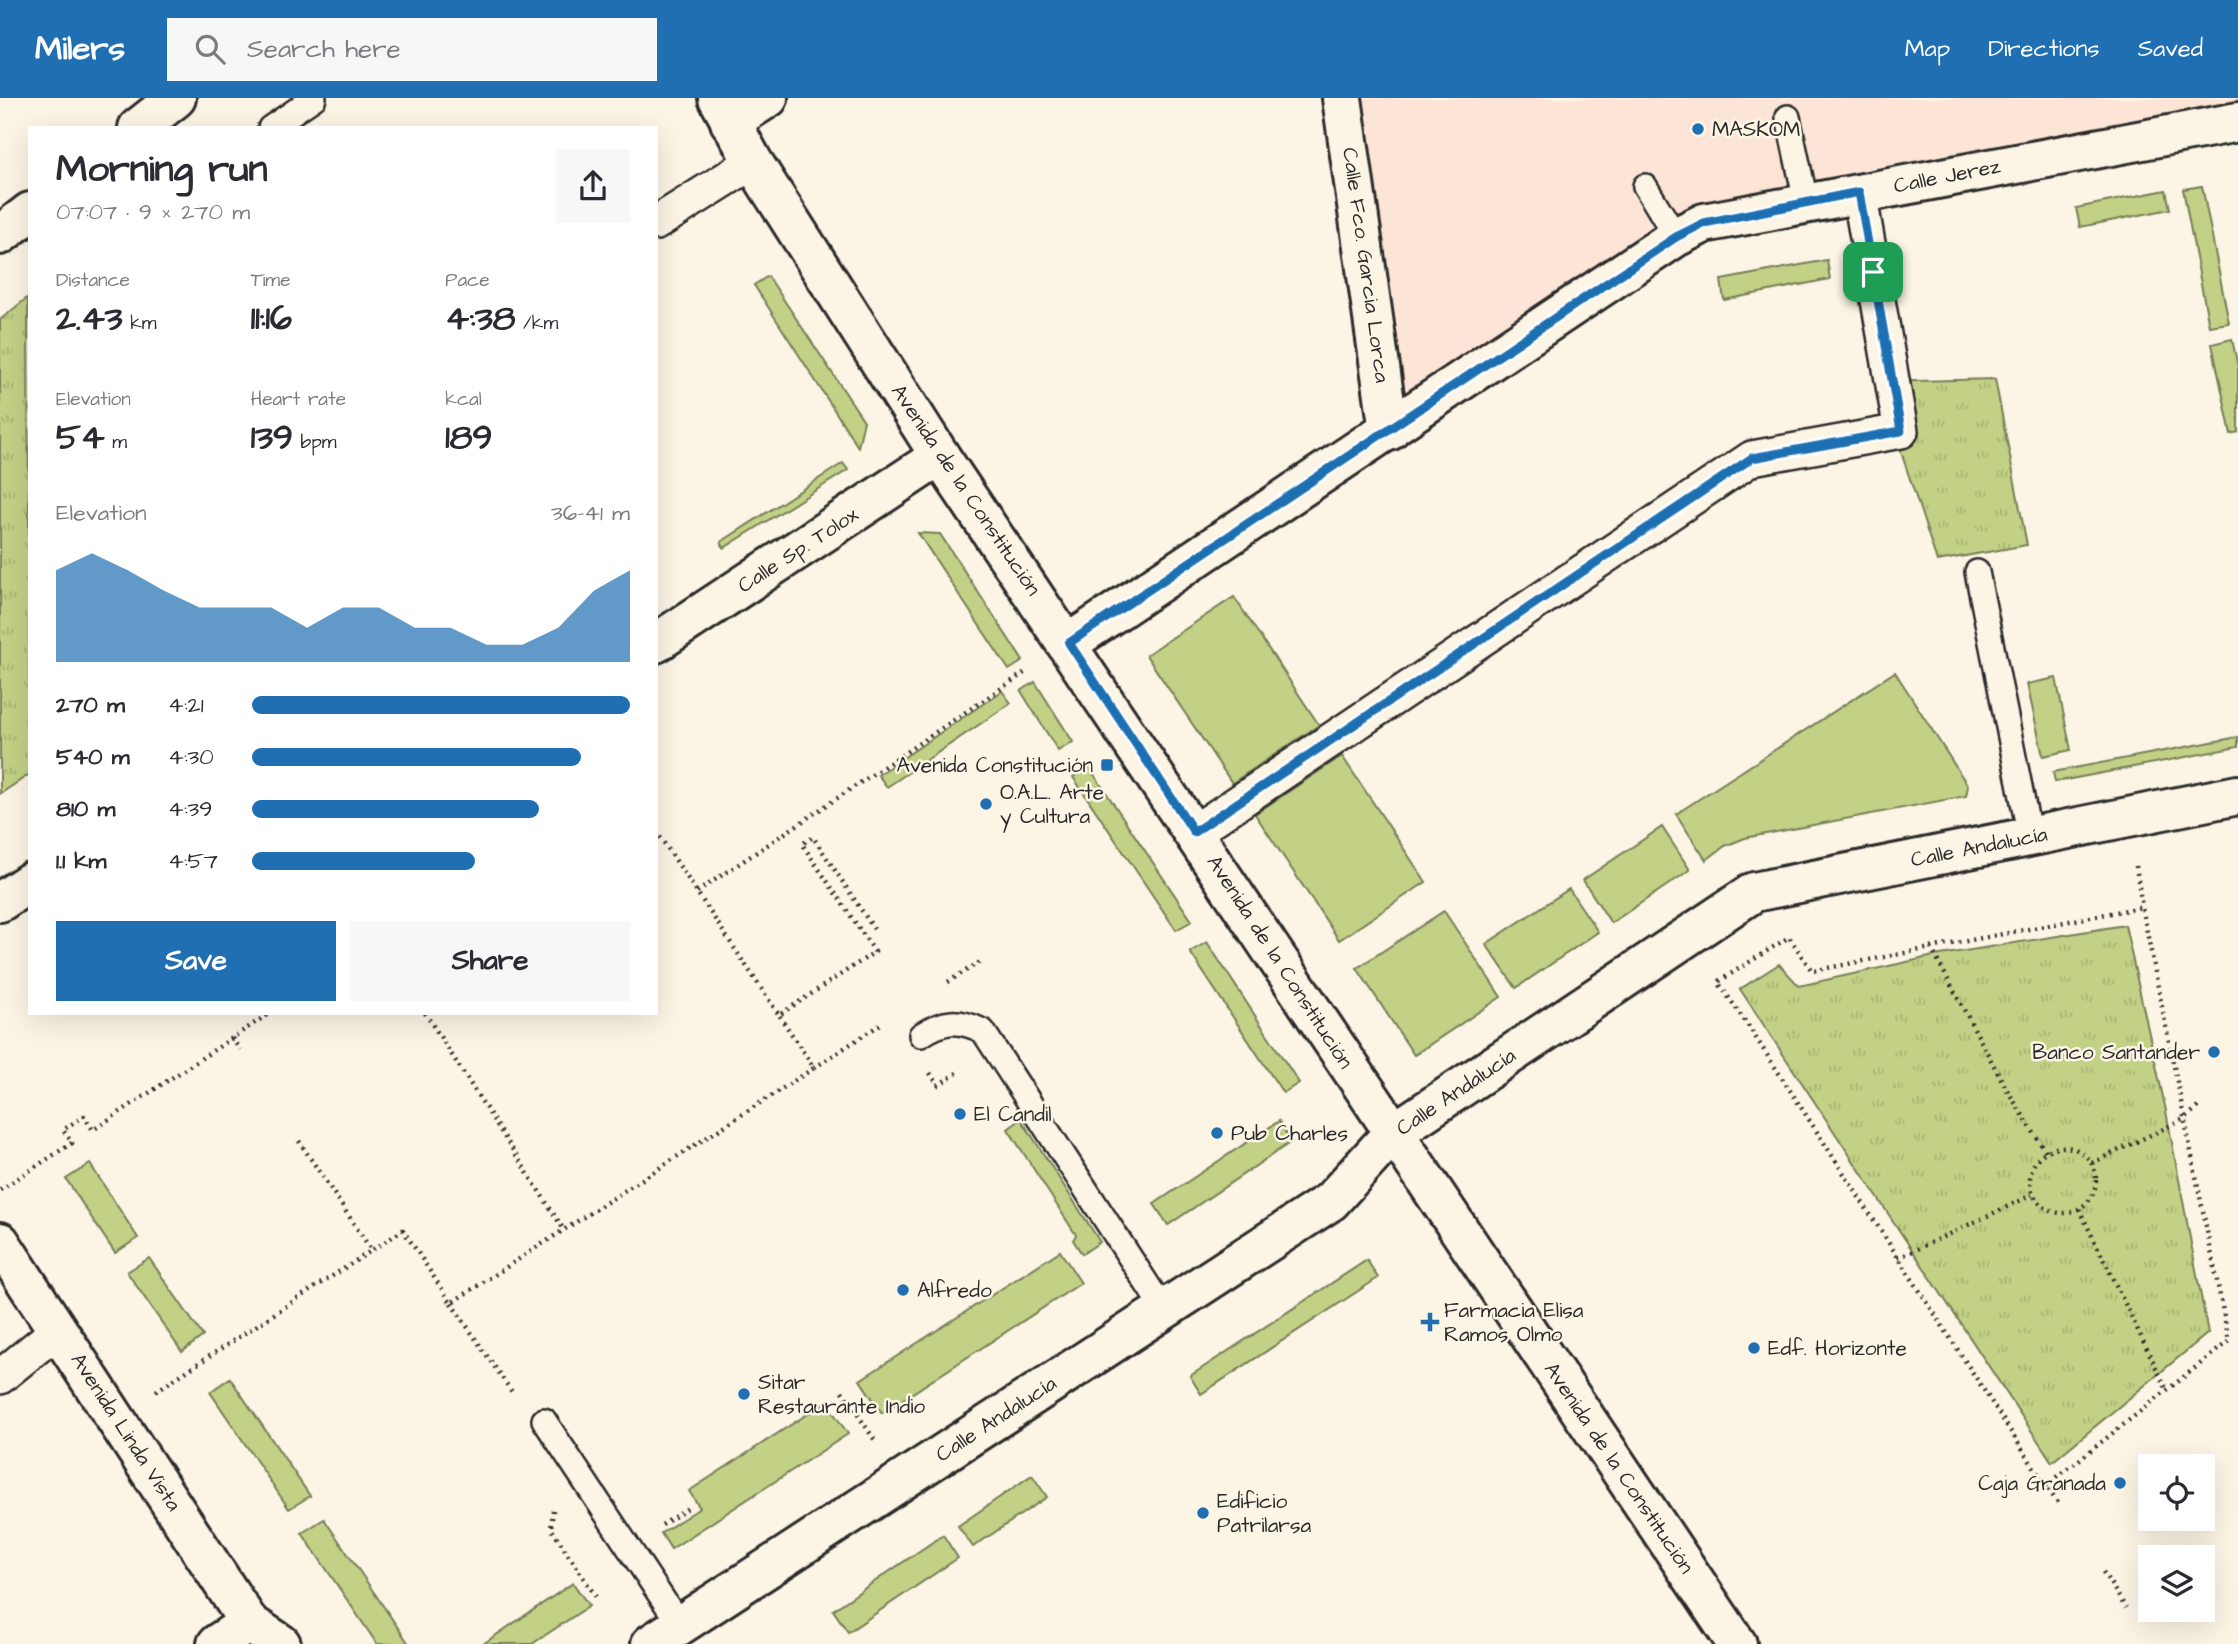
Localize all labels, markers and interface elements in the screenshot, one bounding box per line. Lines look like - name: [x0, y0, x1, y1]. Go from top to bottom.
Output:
- search box: [167, 18, 657, 81]
- text: Milers: [35, 26, 125, 72]
- icon: search: [191, 30, 229, 68]
- text: Search here: [247, 31, 401, 67]
- text: Map: [1905, 32, 1950, 66]
- text: Directions: [1988, 32, 2100, 66]
- text: Saved: [2138, 32, 2203, 66]
- place label: MASKOM: [1712, 115, 1800, 144]
- marker: MASKOM: [1690, 121, 1706, 137]
- text: Morning run: [56, 144, 268, 196]
- street label: Calle Fco. Garcia Lorca: [1335, 146, 1397, 385]
- button: share: [556, 149, 630, 223]
- street label: Calle Jerez: [1891, 151, 2003, 201]
- text: 07:07 · 9 × 270 m: [56, 196, 250, 228]
- pin: [1843, 242, 1903, 302]
- icon: arrive: [1854, 253, 1892, 291]
- text: Distance: [56, 267, 130, 294]
- text: Time: [251, 267, 290, 294]
- text: Pace: [445, 267, 489, 294]
- text: 2.43: [56, 294, 123, 343]
- text: 11:16: [251, 294, 292, 343]
- text: 4:38: [445, 294, 516, 343]
- text: km: [123, 310, 157, 337]
- text: /km: [516, 310, 558, 337]
- street label: Avenida de la Constitución: [884, 378, 1048, 602]
- text: Elevation: [56, 386, 131, 413]
- text: Heart rate: [251, 386, 346, 413]
- text: kcal: [445, 386, 482, 413]
- text: 54: [56, 413, 105, 462]
- text: 139: [251, 413, 293, 462]
- text: 189: [445, 413, 492, 462]
- text: m: [105, 429, 127, 456]
- text: bpm: [293, 429, 337, 456]
- text: Elevation: [56, 497, 147, 529]
- text: 36–41 m: [551, 497, 630, 529]
- street label: Calle Sp. Tolox: [732, 500, 865, 601]
- text: 270 m: [56, 689, 125, 721]
- text: 4:21: [168, 689, 204, 721]
- text: 540 m: [56, 741, 130, 773]
- text: 4:30: [168, 741, 214, 773]
- place label: Avenida Constitución: [896, 751, 1093, 780]
- marker: Avenida Constitución: [1099, 757, 1115, 773]
- place label: O.A.L. Arte y Cultura: [1000, 778, 1104, 833]
- text: 810 m: [56, 793, 115, 825]
- text: 4:39: [168, 793, 212, 825]
- marker: O.A.L. Arte y Cultura: [978, 796, 994, 812]
- street label: Calle Andalucía: [1908, 819, 2050, 874]
- text: 1.1 km: [56, 845, 106, 877]
- text: 4:57: [168, 845, 218, 877]
- street label: Avenida de la Constitución: [1200, 849, 1360, 1075]
- button: Save: [56, 921, 336, 1001]
- button: Share: [350, 921, 630, 1001]
- place label: Banco Santander: [2032, 1038, 2200, 1067]
- street label: Calle Andalucía: [1391, 1041, 1522, 1143]
- marker: Banco Santander: [2206, 1044, 2222, 1060]
- place label: El Candil: [974, 1100, 1051, 1129]
- marker: El Candil: [952, 1106, 968, 1122]
- place label: Pub Charles: [1231, 1119, 1348, 1148]
- marker: Pub Charles: [1209, 1125, 1225, 1141]
- place label: Alfredo: [917, 1276, 992, 1305]
- marker: Alfredo: [895, 1282, 911, 1298]
- place label: Farmacia Elisa Ramos Olmo: [1444, 1296, 1584, 1349]
- marker: Farmacia Elisa Ramos Olmo: [1422, 1314, 1438, 1330]
- place label: Edf. Horizonte: [1768, 1334, 1907, 1363]
- marker: Edf. Horizonte: [1746, 1340, 1762, 1356]
- street label: Avenida Linda Vista: [64, 1347, 188, 1517]
- street label: Avenida de la Constitución: [1537, 1356, 1701, 1580]
- place label: Sitar Restaurante Indio: [758, 1368, 925, 1421]
- street label: Calle Andalucía: [930, 1369, 1062, 1469]
- marker: Sitar Restaurante Indio: [736, 1386, 752, 1402]
- map controls: [2138, 1454, 2215, 1622]
- button: locate: [2138, 1454, 2215, 1531]
- place label: Caja Granada: [1978, 1469, 2106, 1498]
- marker: Caja Granada: [2112, 1475, 2128, 1491]
- place label: Edificio Patrilarsa: [1217, 1487, 1311, 1540]
- marker: Edificio Patrilarsa: [1195, 1505, 1211, 1521]
- button: layers: [2138, 1545, 2215, 1622]

